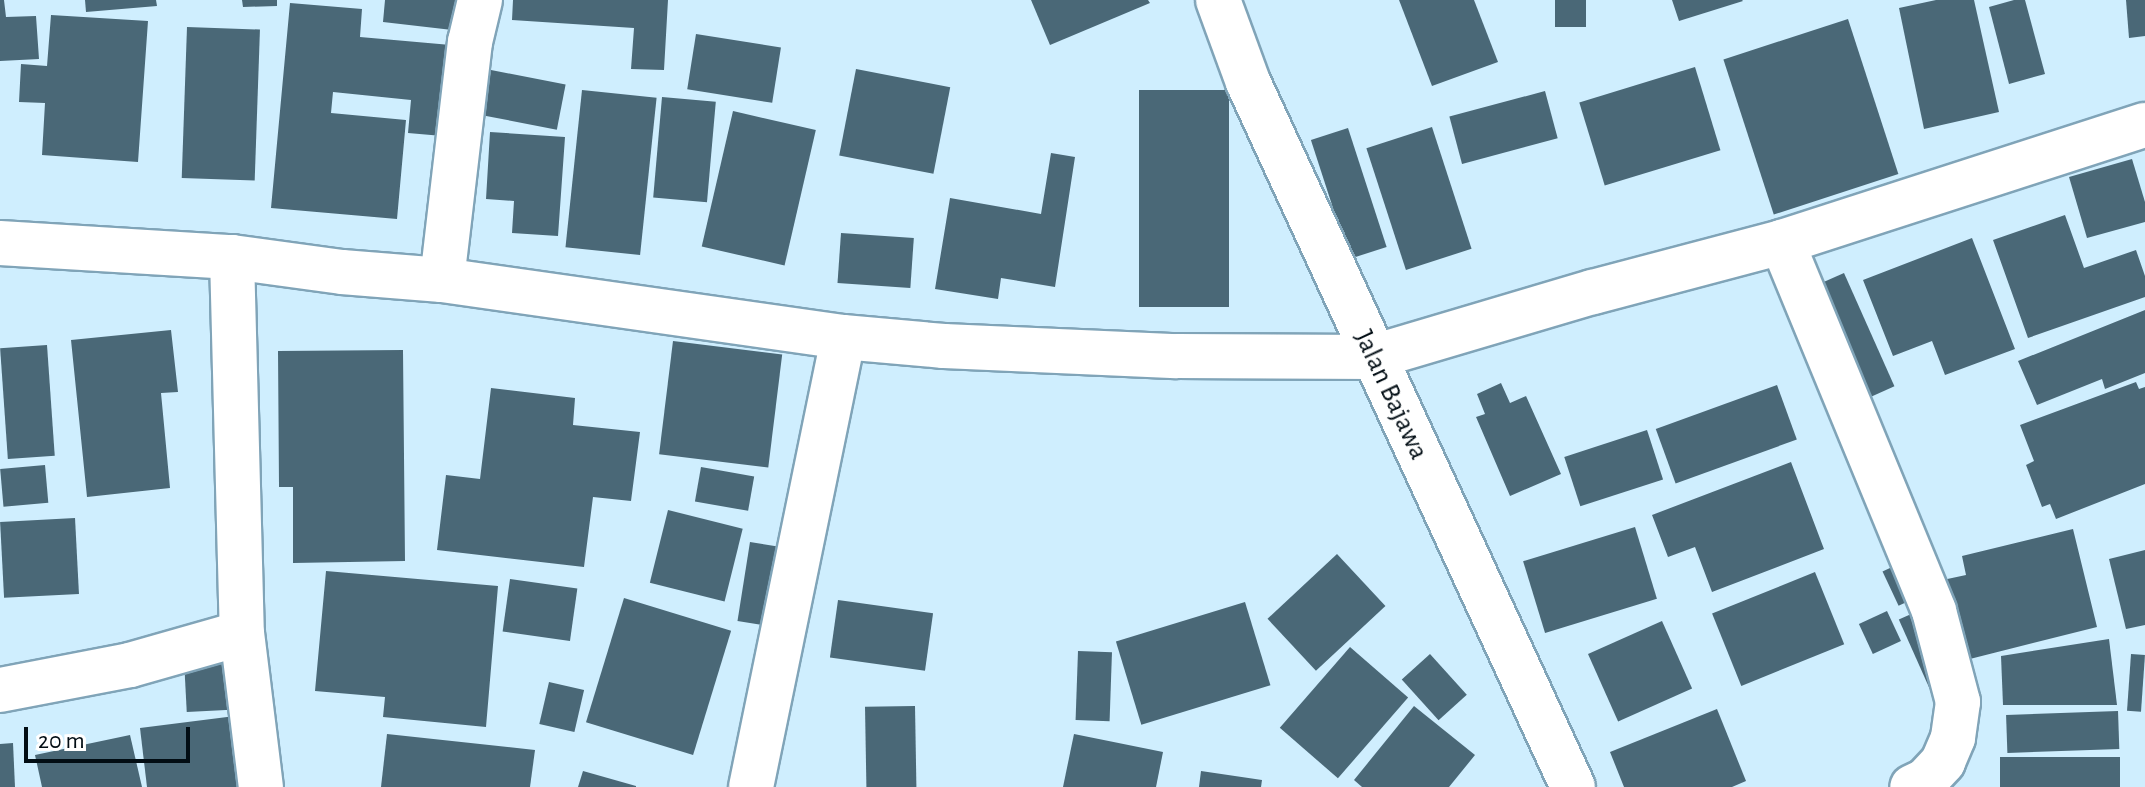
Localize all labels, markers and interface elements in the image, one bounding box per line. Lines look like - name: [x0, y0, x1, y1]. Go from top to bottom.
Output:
- street label: Jalan Bajawa: [1346, 325, 1436, 465]
- scale bar: [28, 711, 194, 761]
- text: 20 m: [38, 729, 85, 753]

